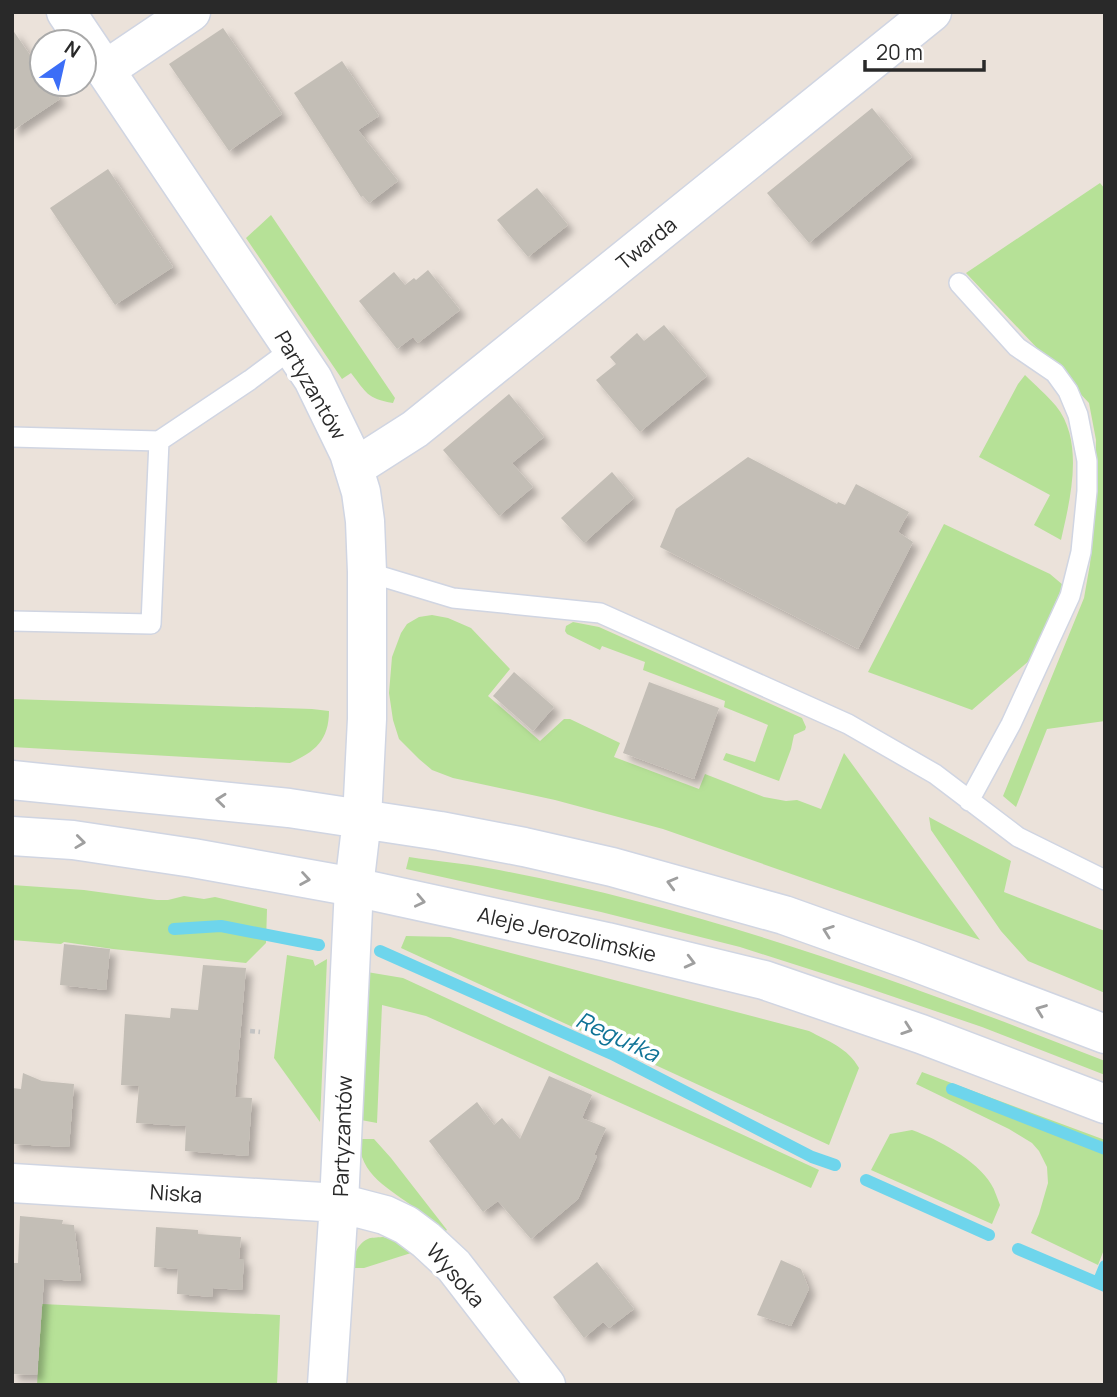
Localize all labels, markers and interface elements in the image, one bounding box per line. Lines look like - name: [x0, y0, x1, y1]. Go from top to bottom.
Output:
- north arrow: [28, 28, 98, 98]
- scale bar: [865, 28, 984, 72]
- text: N: [60, 34, 85, 64]
- text: 20 m: [876, 38, 923, 66]
- street label: Twarda: [610, 210, 682, 276]
- street label: Partyzantów: [269, 325, 353, 445]
- one-way arrow: [215, 793, 227, 808]
- one-way arrow: [74, 834, 86, 849]
- one-way arrow: [299, 871, 311, 886]
- one-way arrow: [666, 877, 678, 891]
- one-way arrow: [414, 893, 426, 908]
- street label: Aleje Jerozolimskie: [475, 900, 659, 968]
- one-way arrow: [822, 925, 834, 939]
- one-way arrow: [684, 954, 696, 968]
- water label: Regułka: [571, 1003, 666, 1070]
- one-way arrow: [1036, 1004, 1048, 1018]
- one-way arrow: [901, 1021, 913, 1035]
- street label: Partyzantów: [326, 1075, 358, 1197]
- street label: Niska: [149, 1177, 203, 1209]
- street label: Wysoka: [420, 1237, 492, 1313]

